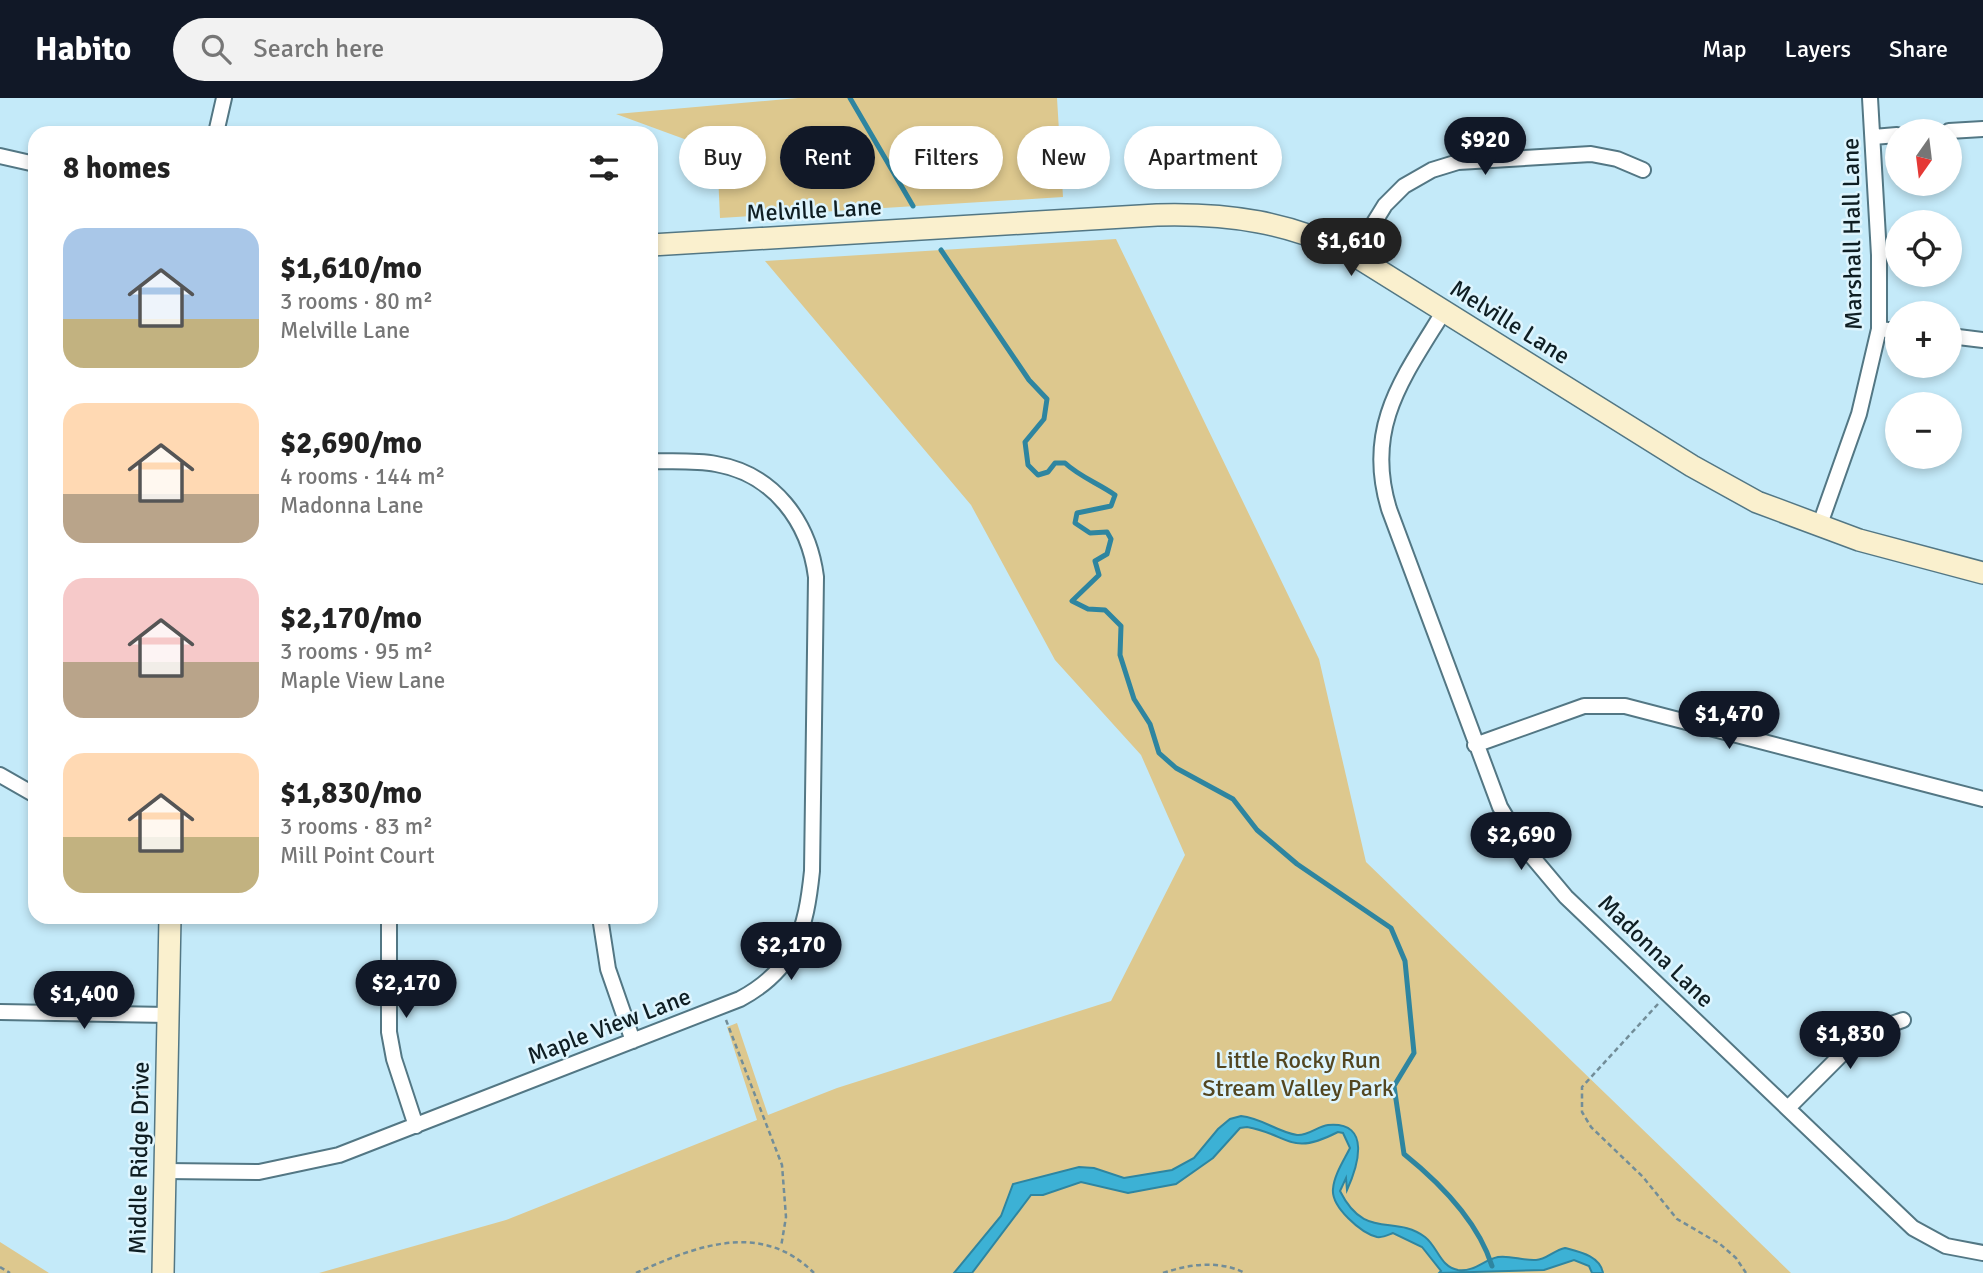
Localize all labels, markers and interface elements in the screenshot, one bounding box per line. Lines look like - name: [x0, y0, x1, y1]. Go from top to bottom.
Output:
- search box: [173, 18, 663, 81]
- text: Habito: [35, 29, 131, 70]
- icon: search: [197, 30, 235, 68]
- text: Search here: [253, 33, 384, 65]
- text: Map: [1702, 34, 1747, 64]
- text: Layers: [1785, 34, 1851, 64]
- text: Share: [1889, 34, 1948, 64]
- pin: $920: [1444, 118, 1526, 177]
- north arrow: [1885, 119, 1962, 196]
- map controls: [1885, 119, 1962, 469]
- text: $920: [1460, 125, 1510, 154]
- chip: Buy: [679, 126, 766, 189]
- chip: Rent: [780, 126, 875, 189]
- chip: Filters: [889, 126, 1003, 189]
- chip: New: [1017, 126, 1110, 189]
- chip: Apartment: [1124, 126, 1282, 189]
- street label: Marshall Hall Lane: [1835, 138, 1869, 330]
- icon: filters: [585, 149, 623, 187]
- text: 8 homes: [63, 150, 170, 187]
- street label: Melville Lane: [745, 191, 883, 229]
- button: locate: [1885, 210, 1962, 287]
- pin: $1,610: [1294, 218, 1408, 278]
- text: $1,610: [1317, 226, 1385, 255]
- text: $1,610/mo: [280, 250, 422, 287]
- icon: home: [119, 256, 203, 340]
- street label: Melville Lane: [1444, 273, 1576, 371]
- text: 3 rooms · 80 m²: [280, 287, 433, 316]
- button: +: [1885, 301, 1962, 378]
- text: Melville Lane: [280, 316, 410, 345]
- button: −: [1885, 392, 1962, 469]
- text: $2,690/mo: [280, 425, 422, 462]
- icon: home: [119, 431, 203, 515]
- text: 4 rooms · 144 m²: [280, 462, 445, 491]
- text: Madonna Lane: [280, 491, 424, 520]
- text: $2,170/mo: [280, 600, 422, 637]
- icon: home: [119, 606, 203, 690]
- text: 3 rooms · 95 m²: [280, 637, 433, 666]
- text: Maple View Lane: [280, 666, 445, 695]
- pin: $1,470: [1672, 692, 1786, 751]
- text: $1,470: [1695, 699, 1763, 728]
- text: $1,830/mo: [280, 775, 422, 812]
- icon: home: [119, 781, 203, 865]
- text: 3 rooms · 83 m²: [280, 812, 433, 841]
- pin: $2,690: [1464, 812, 1578, 872]
- text: $2,690: [1487, 820, 1555, 849]
- text: Mill Point Court: [280, 841, 435, 870]
- street label: Madonna Lane: [1592, 888, 1720, 1014]
- pin: $2,170: [734, 922, 848, 982]
- text: $2,170: [757, 930, 825, 959]
- pin: $2,170: [349, 960, 463, 1020]
- text: $2,170: [372, 968, 440, 997]
- pin: $1,400: [27, 972, 141, 1031]
- text: $1,400: [50, 979, 118, 1008]
- street label: Maple View Lane: [523, 981, 695, 1071]
- pin: $1,830: [1793, 1012, 1907, 1071]
- text: $1,830: [1816, 1019, 1884, 1048]
- park label: Little Rocky Run Stream Valley Park: [1202, 1045, 1394, 1103]
- street label: Middle Ridge Drive: [122, 1061, 156, 1255]

